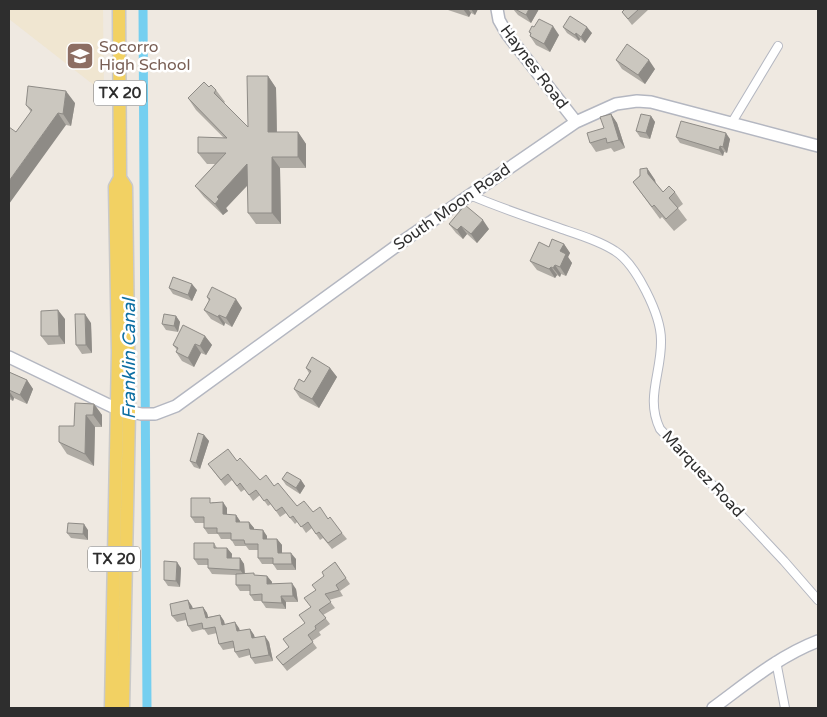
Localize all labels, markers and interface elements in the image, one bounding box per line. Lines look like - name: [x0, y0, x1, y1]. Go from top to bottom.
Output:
- street label: Haynes Road: [496, 21, 572, 113]
- place label: Socorro High School: [99, 37, 190, 75]
- school or university icon: Socorro High School: [65, 41, 95, 71]
- road number: TX 20: [94, 80, 146, 106]
- street label: South Moon Road: [390, 159, 514, 255]
- water label: Franklin Canal: [118, 296, 140, 420]
- street label: Marquez Road: [658, 426, 748, 522]
- road number: TX 20: [88, 546, 140, 572]

